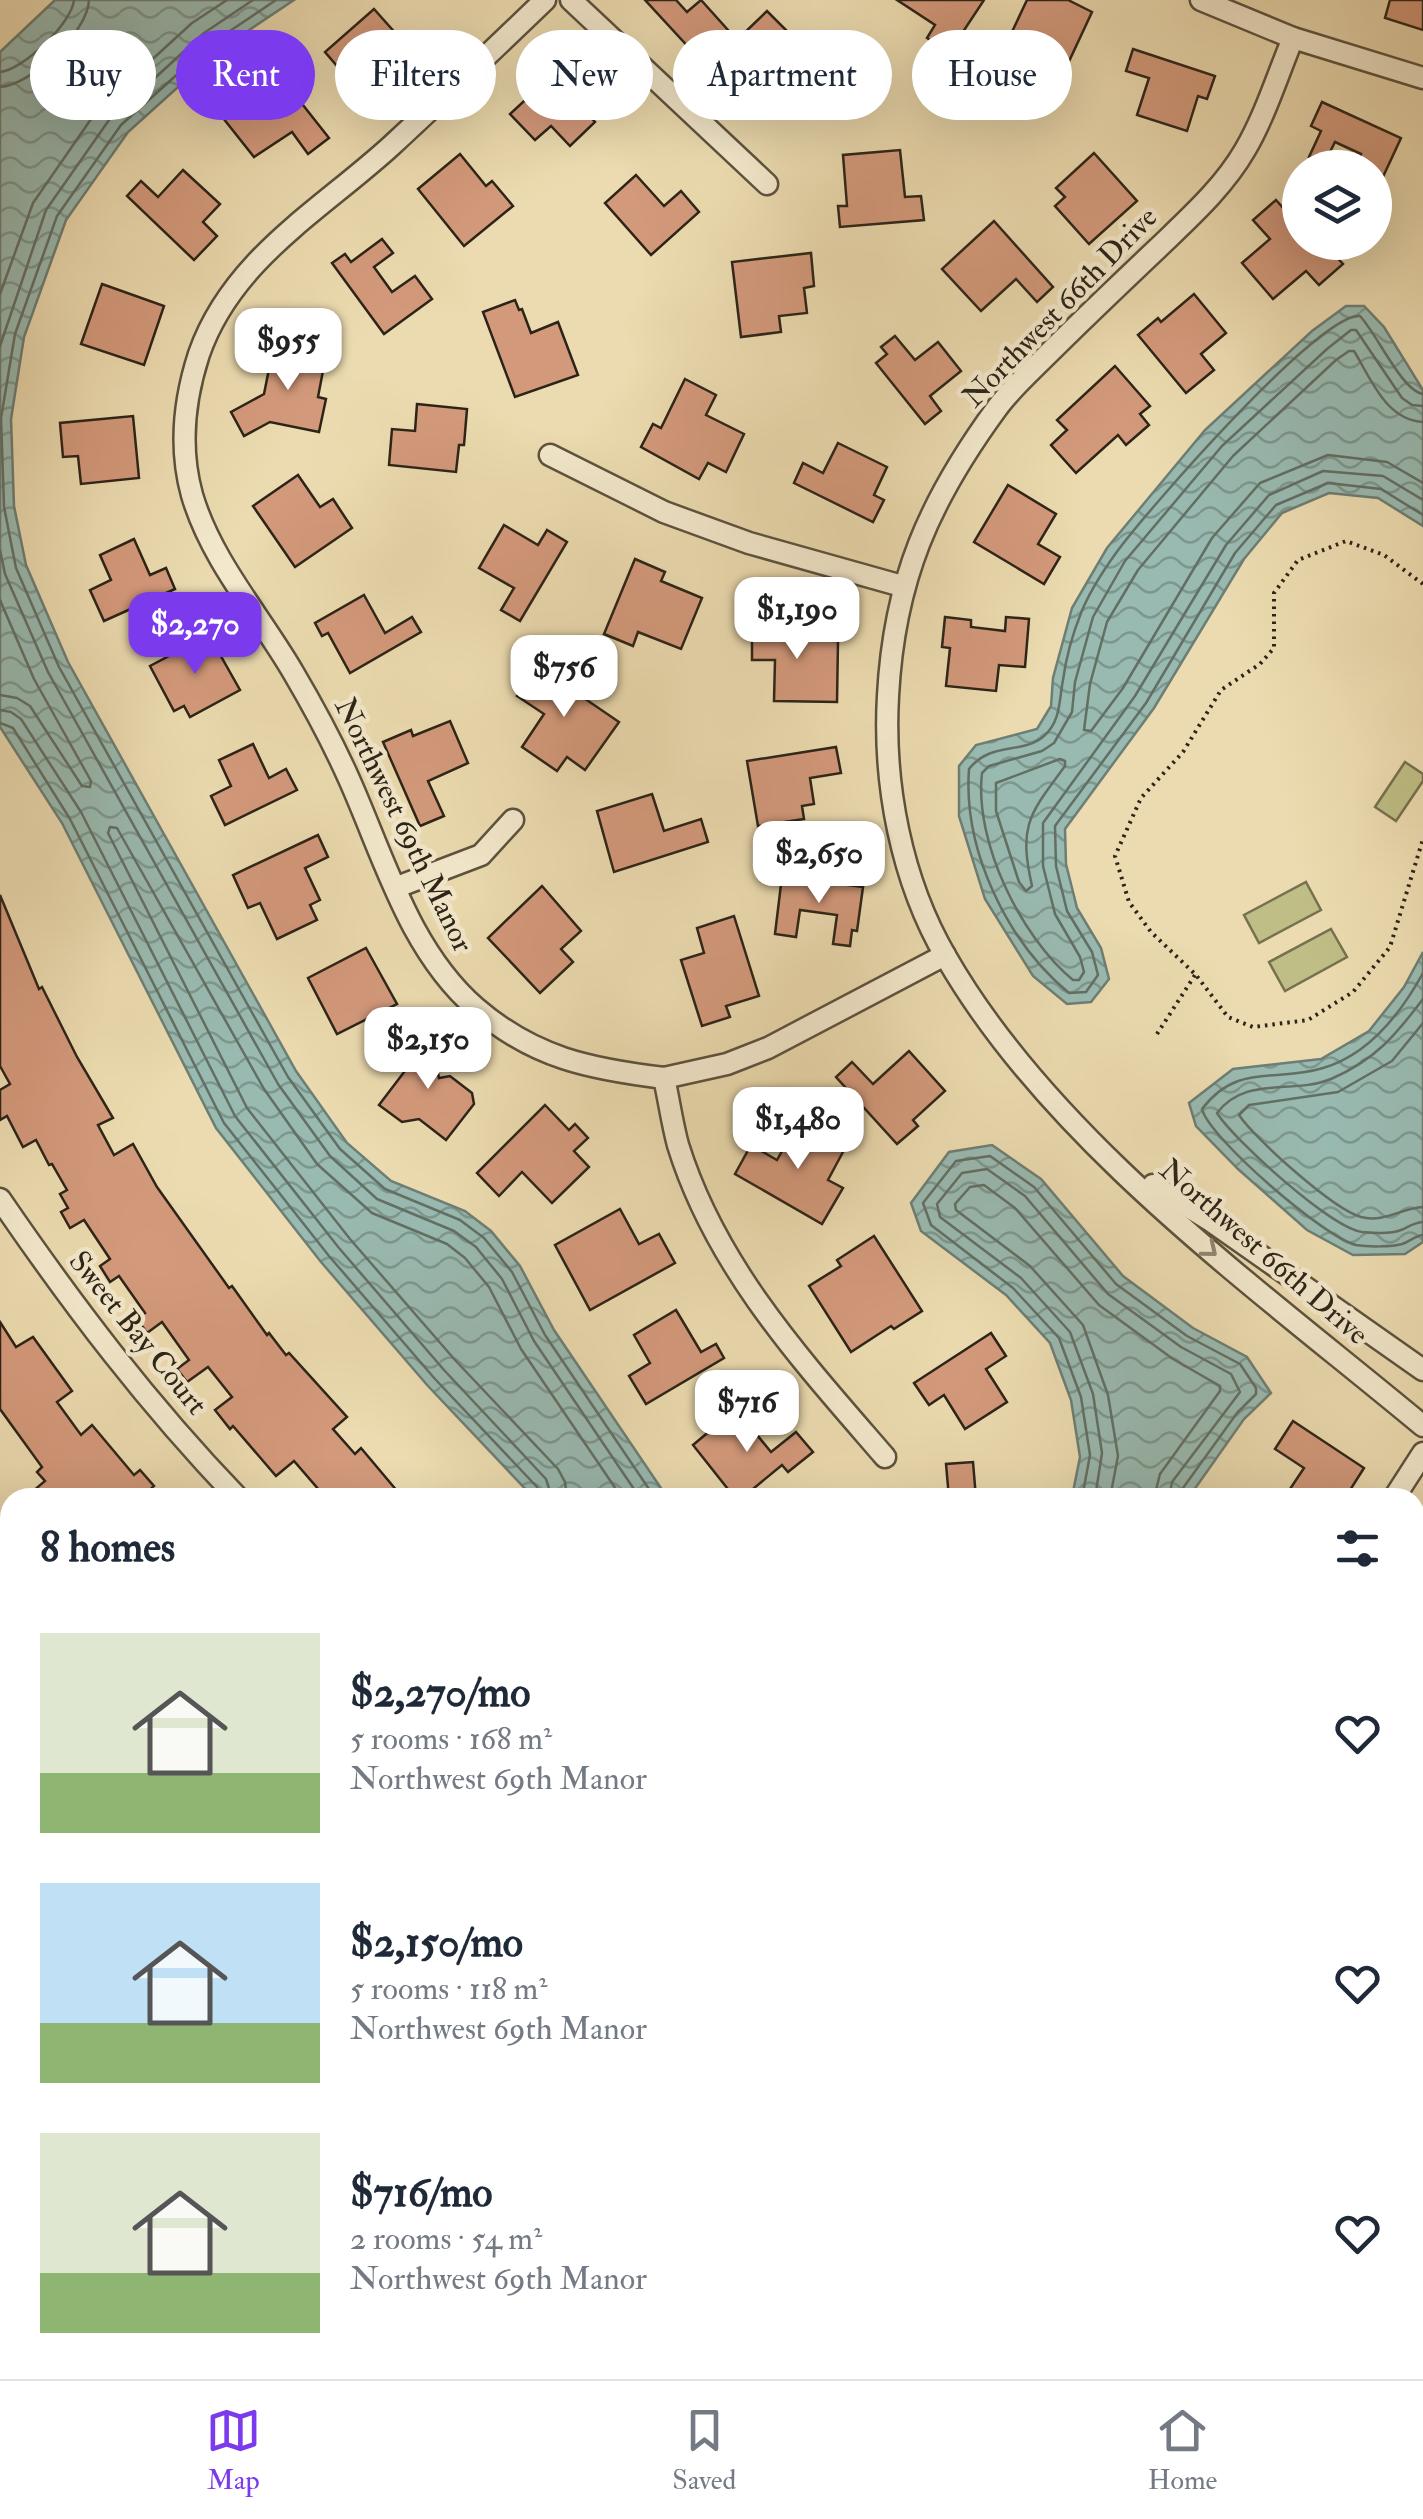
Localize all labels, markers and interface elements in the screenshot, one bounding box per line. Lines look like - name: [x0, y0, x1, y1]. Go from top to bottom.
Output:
- chip: Buy: [30, 30, 156, 120]
- chip: Rent: [176, 30, 315, 120]
- chip: Filters: [335, 30, 496, 120]
- chip: New: [516, 30, 653, 120]
- chip: Apartment: [673, 30, 892, 120]
- chip: House: [912, 30, 1072, 120]
- map controls: [1282, 150, 1392, 260]
- button: layers: [1282, 150, 1392, 260]
- street label: Northwest 66th Drive: [955, 199, 1165, 415]
- pin: $955: [229, 308, 347, 393]
- text: $955: [257, 320, 319, 360]
- pin: $1,190: [716, 577, 878, 662]
- text: $1,190: [756, 589, 838, 629]
- pin: $2,270: [114, 592, 276, 677]
- text: $2,270: [150, 604, 240, 644]
- pin: $756: [505, 635, 623, 720]
- text: $756: [533, 647, 595, 687]
- street label: Northwest 69th Manor: [326, 692, 482, 958]
- pin: $2,650: [738, 821, 900, 906]
- text: $2,650: [775, 833, 863, 873]
- pin: $2,150: [347, 1007, 509, 1092]
- text: $2,150: [386, 1019, 470, 1059]
- pin: $1,480: [717, 1087, 879, 1172]
- text: $1,480: [755, 1099, 841, 1139]
- street label: Northwest 66th Drive: [1152, 1151, 1376, 1353]
- one-way arrow: [1199, 1238, 1217, 1256]
- street label: Sweet Bay Court: [61, 1244, 215, 1423]
- pin: $716: [688, 1370, 806, 1455]
- text: $716: [717, 1382, 777, 1422]
- icon: filters: [1330, 1521, 1385, 1576]
- text: 8 homes: [40, 1522, 175, 1574]
- text: $2,270/mo: [350, 1667, 530, 1719]
- icon: home: [120, 1673, 240, 1793]
- icon: heart: [1330, 1706, 1385, 1761]
- text: 5 rooms · 168 m²: [350, 1719, 552, 1759]
- text: Northwest 69th Manor: [350, 1759, 647, 1799]
- text: $2,150/mo: [350, 1917, 523, 1969]
- icon: home: [120, 1923, 240, 2043]
- icon: heart: [1330, 1956, 1385, 2011]
- text: 5 rooms · 118 m²: [350, 1969, 547, 2009]
- text: Northwest 69th Manor: [350, 2009, 647, 2049]
- text: $716/mo: [350, 2167, 493, 2219]
- icon: home: [120, 2173, 240, 2293]
- icon: heart: [1330, 2206, 1385, 2261]
- text: 2 rooms · 54 m²: [350, 2219, 542, 2259]
- text: Northwest 69th Manor: [350, 2259, 647, 2299]
- tab: Map: [206, 2403, 261, 2498]
- tab: Saved: [672, 2403, 736, 2498]
- tab: Home: [1148, 2403, 1217, 2498]

